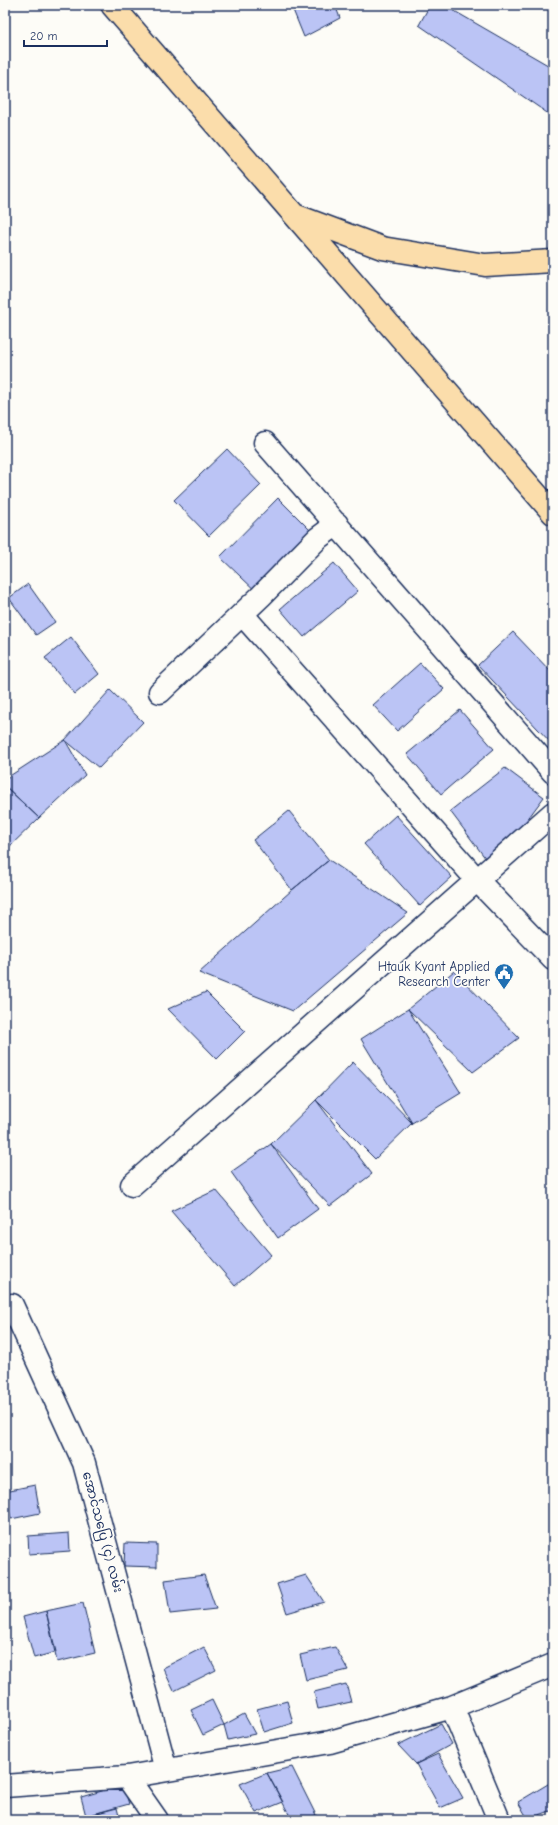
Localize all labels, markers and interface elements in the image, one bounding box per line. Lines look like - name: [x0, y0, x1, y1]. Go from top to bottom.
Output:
- scale bar: [24, 22, 107, 48]
- text: 20 m: [30, 29, 58, 43]
- place label: Htauk Kyant Applied Research Center: [378, 959, 491, 989]
- public building icon: Htauk Kyant Applied Research Center: [493, 962, 515, 990]
- street label: အောင်သပြေ (၄) လမ်း: [77, 1470, 127, 1595]

